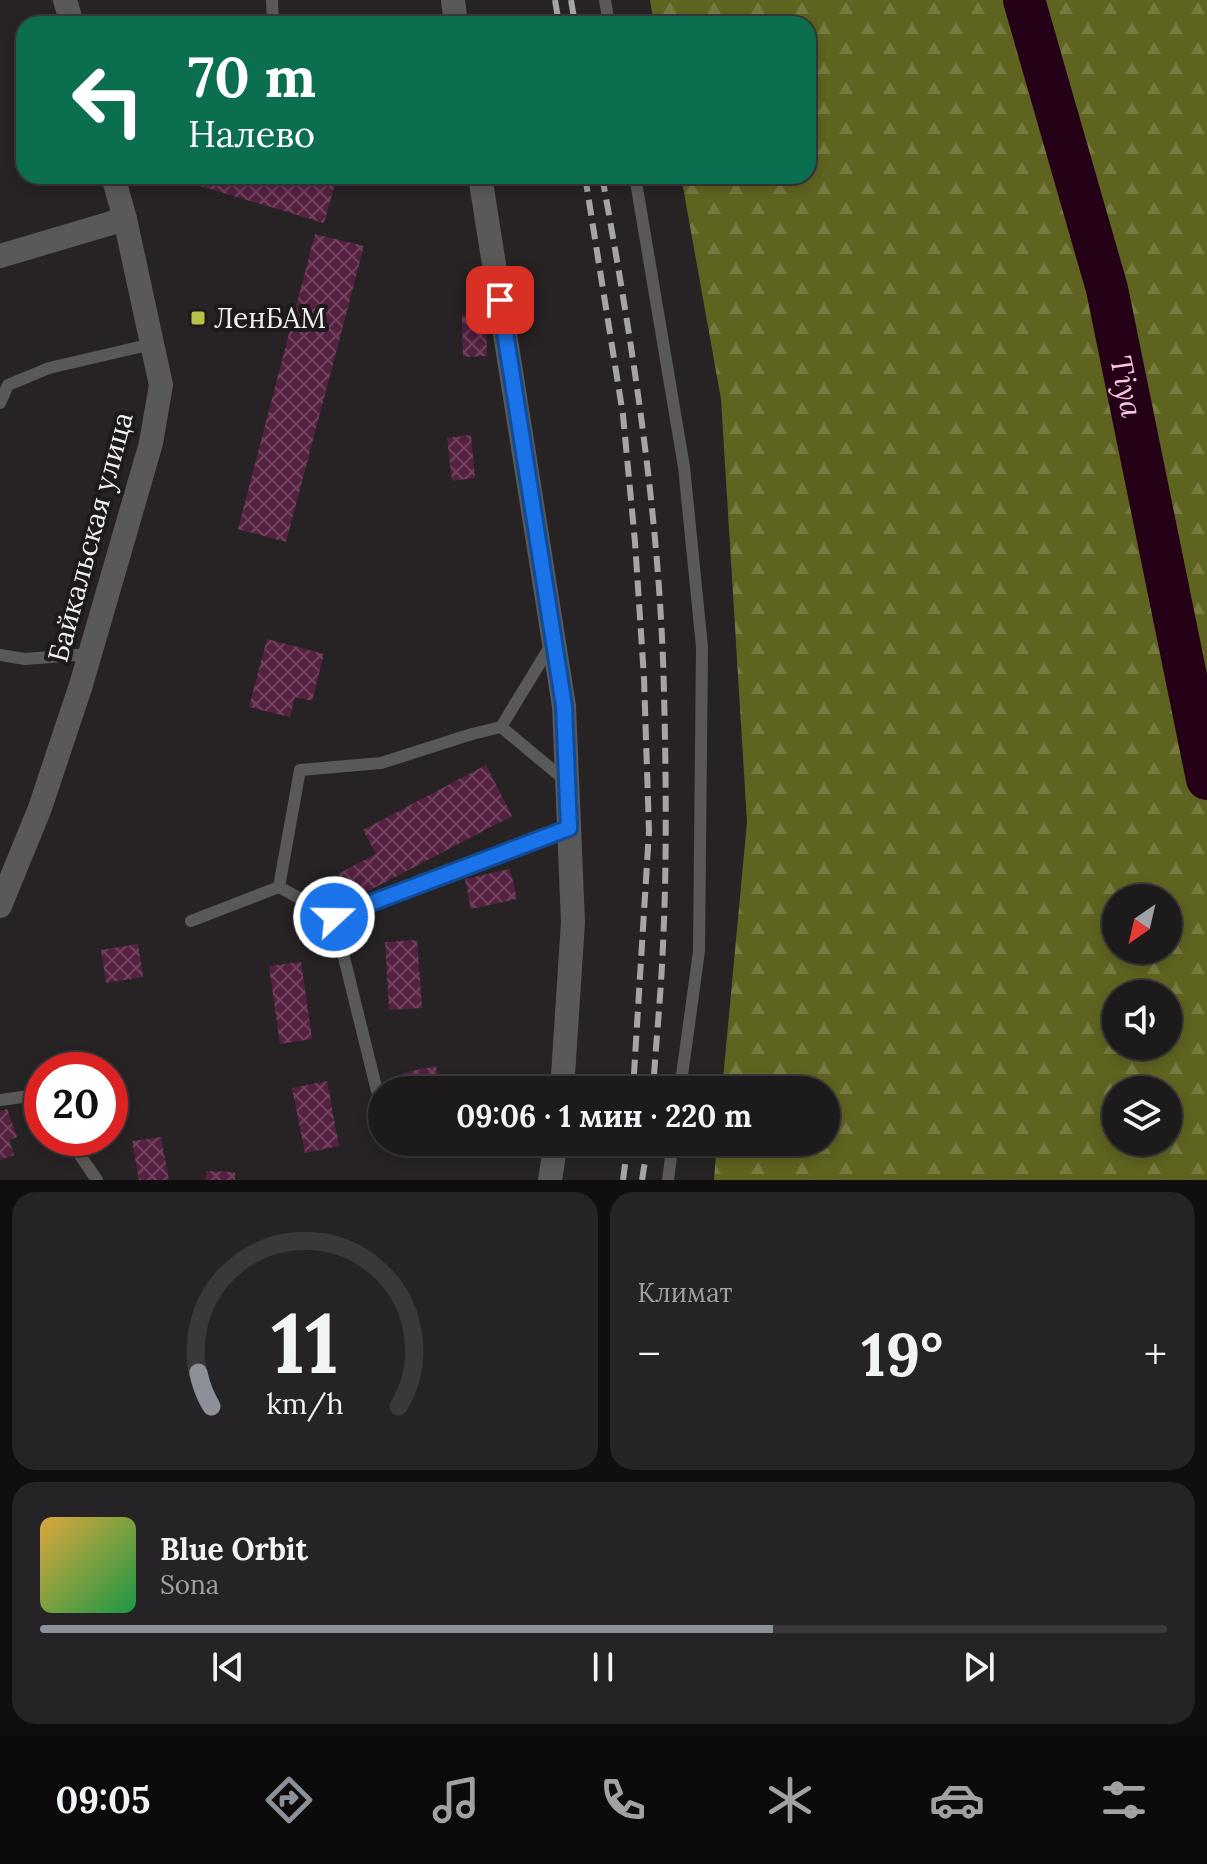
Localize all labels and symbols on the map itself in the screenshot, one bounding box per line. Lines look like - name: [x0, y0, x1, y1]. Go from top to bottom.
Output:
- pin: [466, 266, 534, 334]
- place label: ЛенБАМ: [214, 300, 326, 336]
- marker: ЛенБАМ: [189, 309, 207, 327]
- water label: Tiya: [1102, 352, 1152, 421]
- street label: Байкальская улица: [39, 408, 141, 666]
- position arrow: [292, 875, 376, 959]
- north arrow: [1102, 884, 1182, 964]
- speed limit sign: 20: [24, 1052, 128, 1156]

